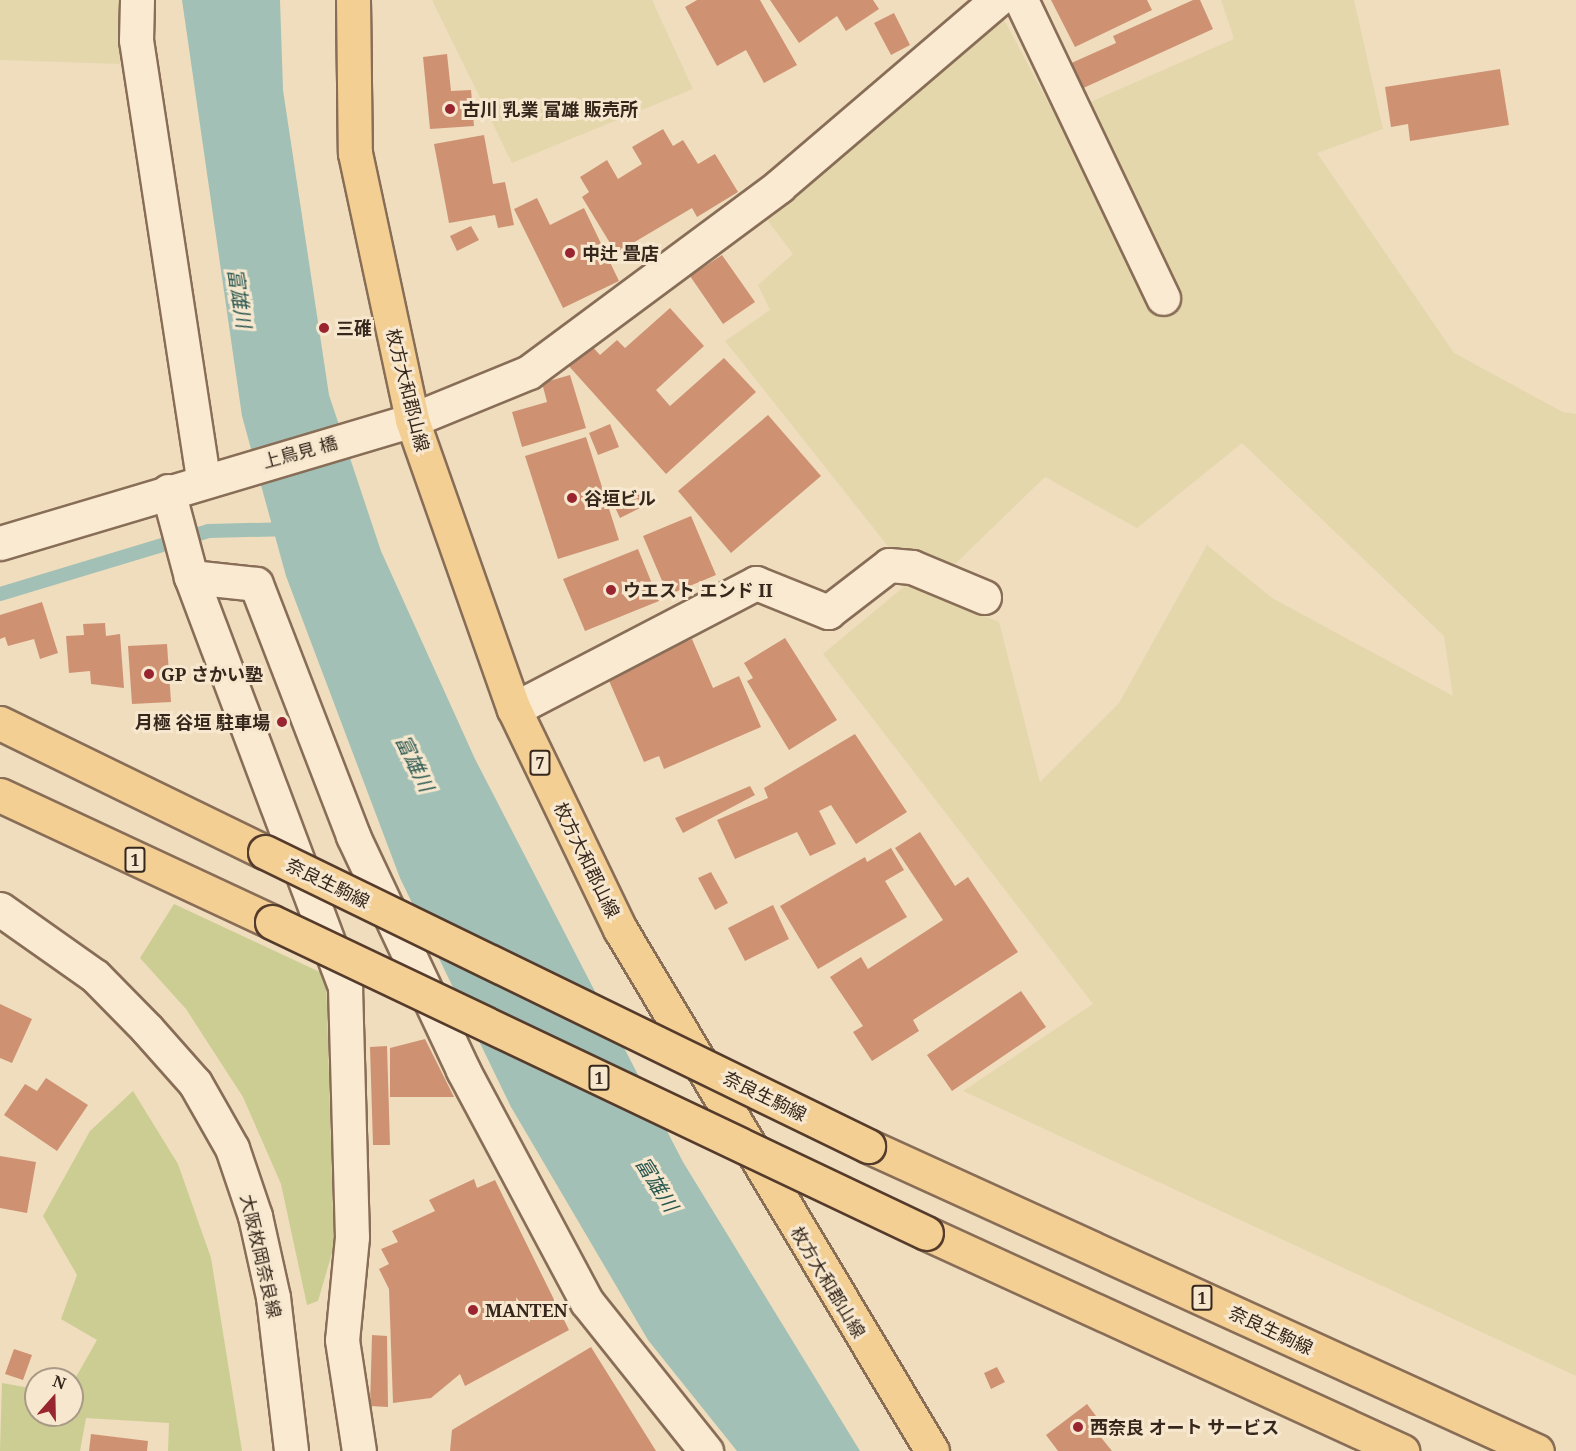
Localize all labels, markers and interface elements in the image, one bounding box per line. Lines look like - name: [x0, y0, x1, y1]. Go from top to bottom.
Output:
- place label: 古川 乳業 富雄 販売所: [462, 98, 638, 120]
- marker: 古川 乳業 富雄 販売所: [443, 102, 457, 116]
- place label: 中辻 畳店: [582, 242, 659, 264]
- marker: 中辻 畳店: [563, 246, 577, 260]
- water label: 富雄川: [223, 266, 257, 330]
- place label: 三碓: [336, 317, 372, 339]
- marker: 三碓: [317, 321, 331, 335]
- street label: 枚方大和郡山線: [382, 326, 434, 454]
- street label: 上鳥見 橋: [260, 432, 340, 472]
- place label: 谷垣ビル: [584, 487, 656, 509]
- marker: 谷垣ビル: [565, 491, 579, 505]
- place label: ウエスト エンド II: [623, 579, 773, 601]
- marker: ウエスト エンド II: [604, 583, 618, 597]
- place label: GP さかい塾: [161, 663, 263, 685]
- marker: GP さかい塾: [142, 667, 156, 681]
- place label: 月極 谷垣 駐車場: [135, 711, 270, 733]
- marker: 月極 谷垣 駐車場: [275, 715, 289, 729]
- water label: 富雄川: [391, 731, 439, 795]
- road number: 7: [528, 750, 552, 776]
- street label: 枚方大和郡山線: [550, 799, 624, 921]
- road number: 1: [123, 847, 147, 873]
- street label: 奈良生駒線: [283, 854, 373, 912]
- road number: 1: [587, 1065, 611, 1091]
- street label: 奈良生駒線: [720, 1067, 810, 1125]
- water label: 富雄川: [631, 1152, 683, 1216]
- street label: 大阪枚岡奈良線: [236, 1192, 286, 1320]
- street label: 枚方大和郡山線: [786, 1222, 870, 1342]
- road number: 1: [1190, 1285, 1214, 1311]
- place label: MANTEN: [485, 1299, 568, 1321]
- street label: 奈良生駒線: [1226, 1301, 1316, 1359]
- marker: MANTEN: [466, 1303, 480, 1317]
- north arrow: [24, 1367, 84, 1427]
- text: N: [50, 1369, 69, 1394]
- place label: 西奈良 オート サービス: [1090, 1416, 1279, 1438]
- marker: 西奈良 オート サービス: [1071, 1420, 1085, 1434]

